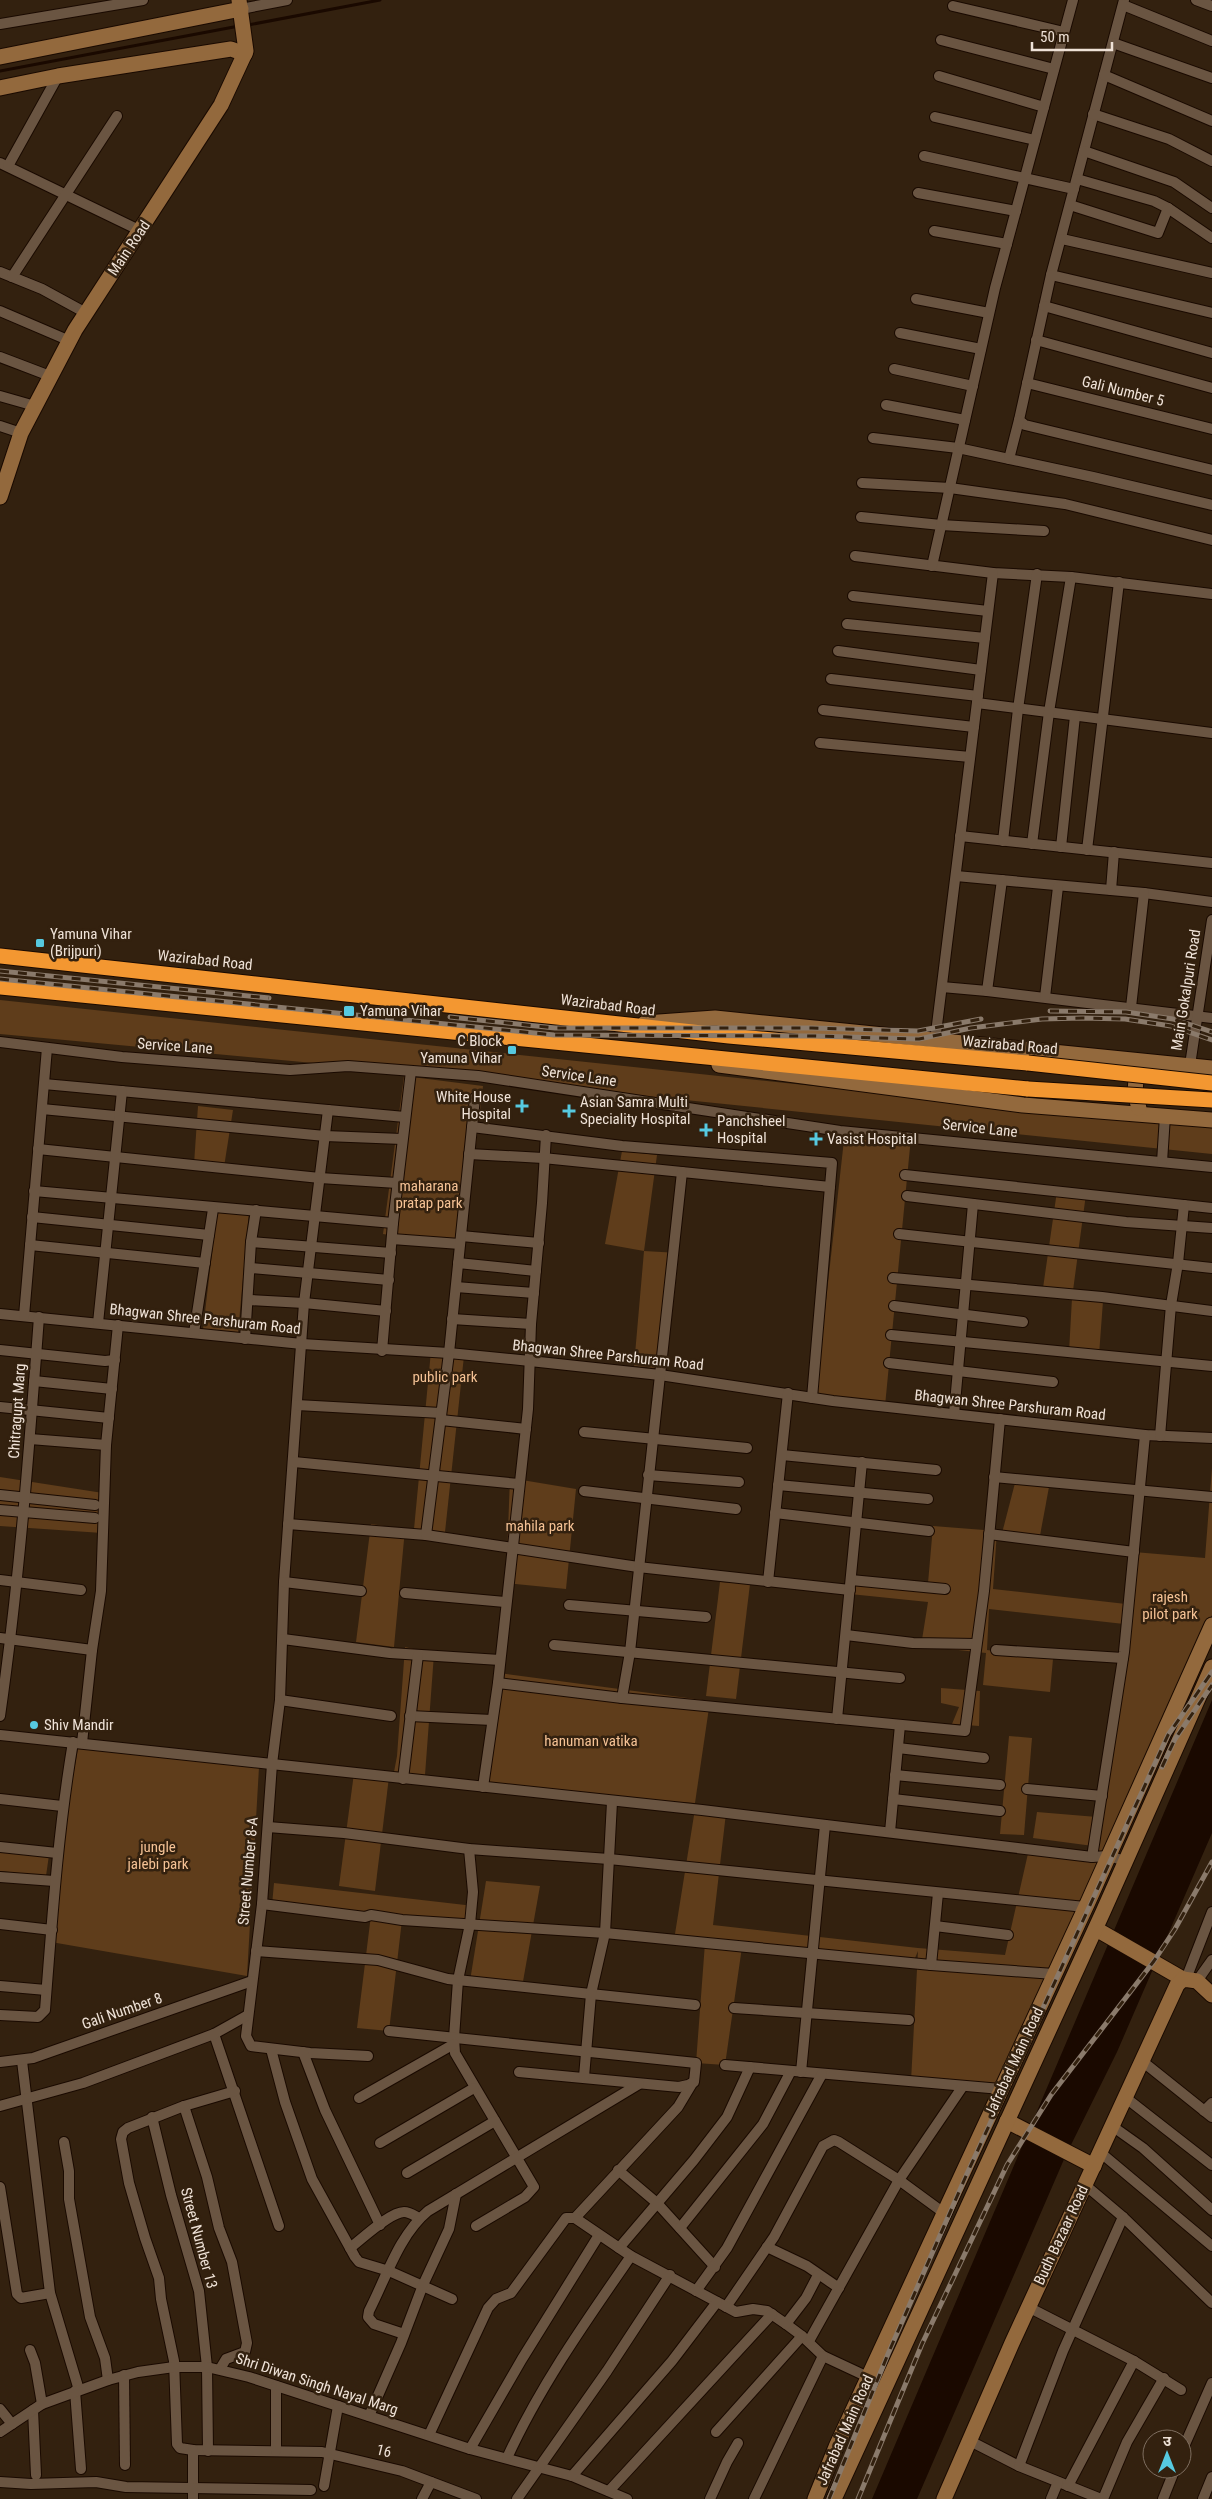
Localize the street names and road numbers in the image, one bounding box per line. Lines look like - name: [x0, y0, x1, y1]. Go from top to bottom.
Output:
- street label: Main Road: [104, 217, 154, 279]
- street label: Gali Number 5: [1080, 372, 1166, 410]
- street label: Main Gokalpuri Road: [1168, 928, 1204, 1052]
- street label: Wazirabad Road: [157, 946, 253, 974]
- street label: Wazirabad Road: [560, 990, 656, 1020]
- street label: Wazirabad Road: [962, 1032, 1058, 1058]
- street label: Service Lane: [137, 1034, 213, 1058]
- street label: Service Lane: [540, 1062, 618, 1090]
- street label: Service Lane: [942, 1115, 1018, 1141]
- street label: Bhagwan Shree Parshuram Road: [108, 1300, 302, 1338]
- street label: Bhagwan Shree Parshuram Road: [511, 1336, 705, 1374]
- street label: Chitragupt Marg: [5, 1363, 29, 1459]
- street label: Bhagwan Shree Parshuram Road: [913, 1386, 1107, 1424]
- street label: Street Number 8-A: [234, 1816, 262, 1926]
- street label: Gali Number 8: [79, 1989, 165, 2033]
- street label: Jafrabad Main Road: [981, 2004, 1047, 2120]
- street label: Budh Bazaar Road: [1030, 2182, 1092, 2288]
- street label: Street Number 13: [177, 2186, 221, 2290]
- street label: Shri Diwan Singh Nayal Marg: [234, 2349, 400, 2419]
- street label: Jafrabad Main Road: [813, 2372, 877, 2488]
- street label: 16: [375, 2440, 393, 2462]

